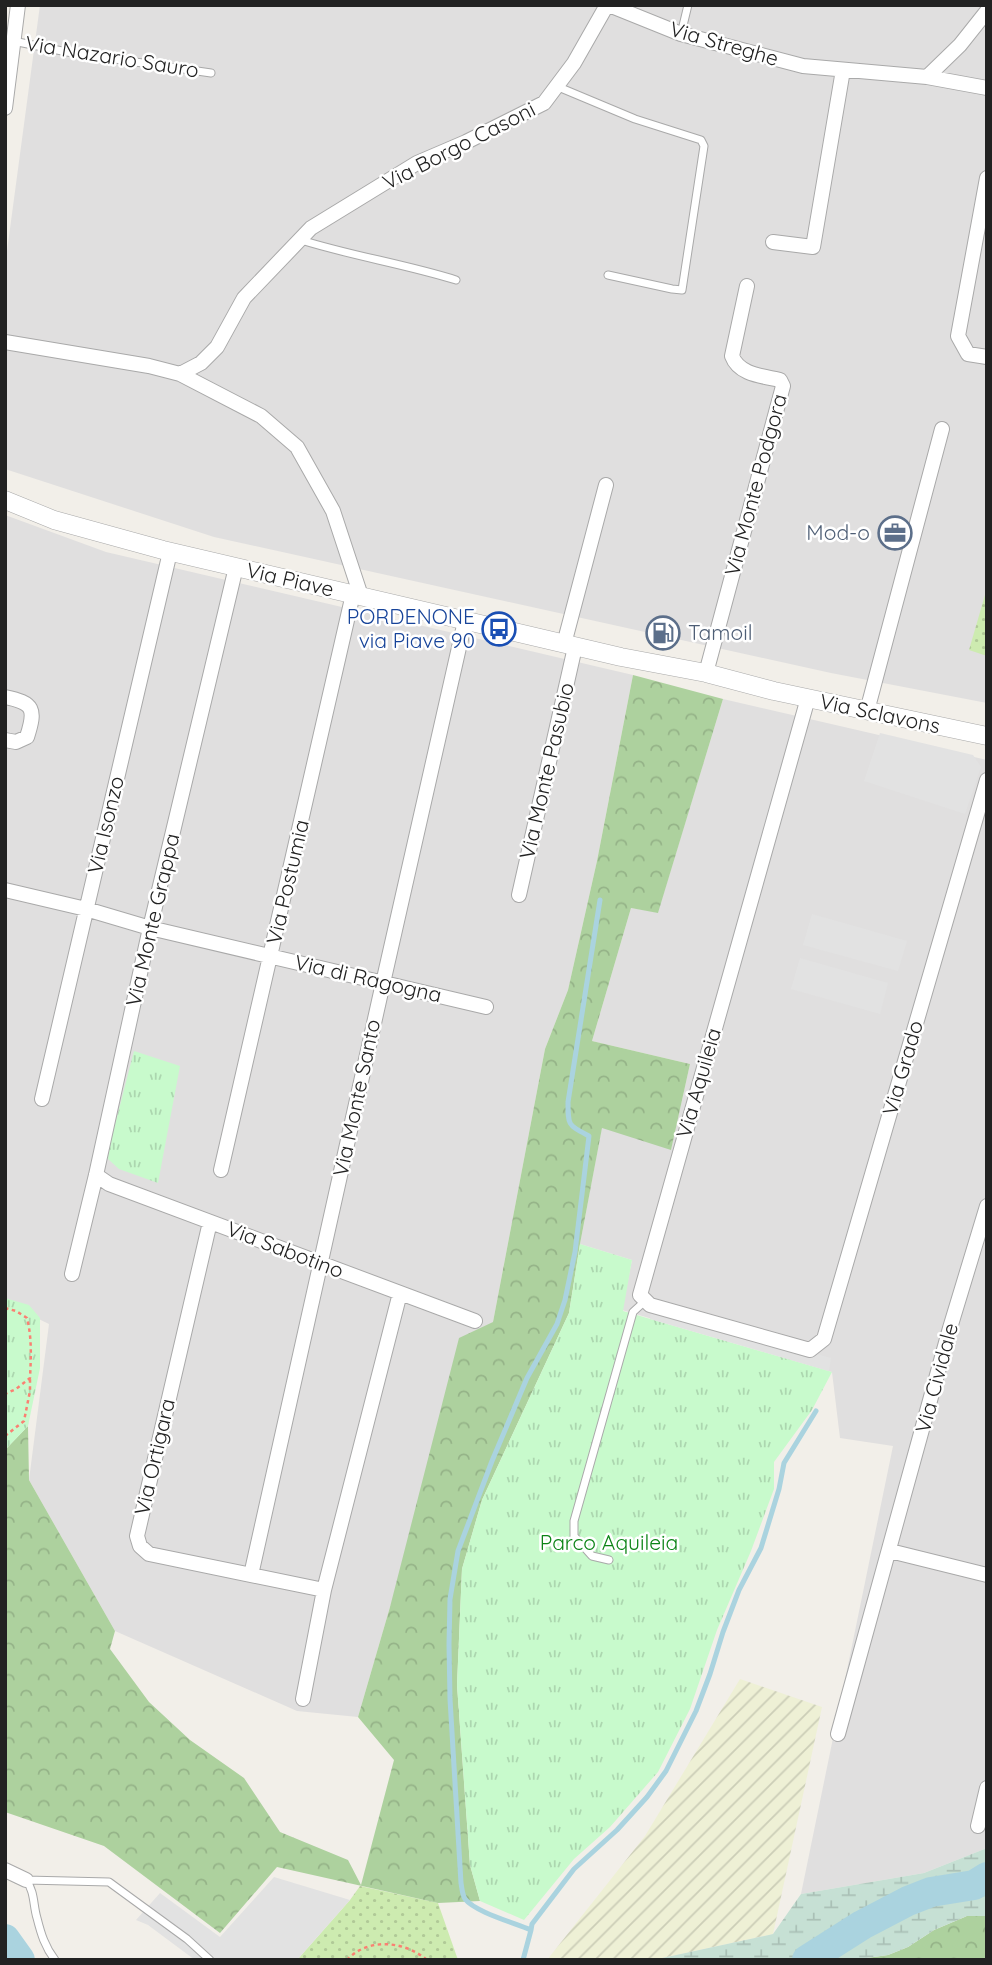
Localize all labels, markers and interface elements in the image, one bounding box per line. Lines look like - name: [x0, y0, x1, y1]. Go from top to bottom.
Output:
- street label: Via Streghe: [667, 15, 782, 71]
- street label: Via Nazario Sauro: [24, 29, 201, 83]
- street label: Via Borgo Casoni: [378, 95, 539, 195]
- street label: Via Monte Podgora: [718, 391, 792, 579]
- office icon: Mod-o: [876, 514, 914, 552]
- place label: Mod-o: [806, 519, 870, 545]
- street label: Via Piave: [244, 556, 337, 602]
- place label: PORDENONE via Piave 90: [347, 603, 475, 653]
- bus stop icon: PORDENONE via Piave 90: [480, 610, 518, 648]
- fuel station icon: Tamoil: [644, 614, 682, 652]
- place label: Tamoil: [688, 619, 752, 645]
- street label: Via Monte Pasubio: [513, 680, 579, 862]
- street label: Via Sclavons: [818, 688, 943, 738]
- street label: Via Isonzo: [81, 773, 129, 876]
- street label: Via Postumia: [260, 817, 314, 947]
- street label: Via Monte Grappa: [119, 831, 185, 1009]
- street label: Via di Ragogna: [292, 948, 444, 1008]
- street label: Via Monte Santo: [327, 1017, 385, 1179]
- street label: Via Grado: [876, 1017, 928, 1118]
- street label: Via Aquileia: [670, 1025, 726, 1141]
- street label: Via Sabotino: [223, 1215, 348, 1283]
- street label: Via Cividale: [909, 1320, 963, 1436]
- street label: Via Ortigara: [128, 1396, 180, 1518]
- park label: Parco Aquileia: [540, 1529, 678, 1555]

